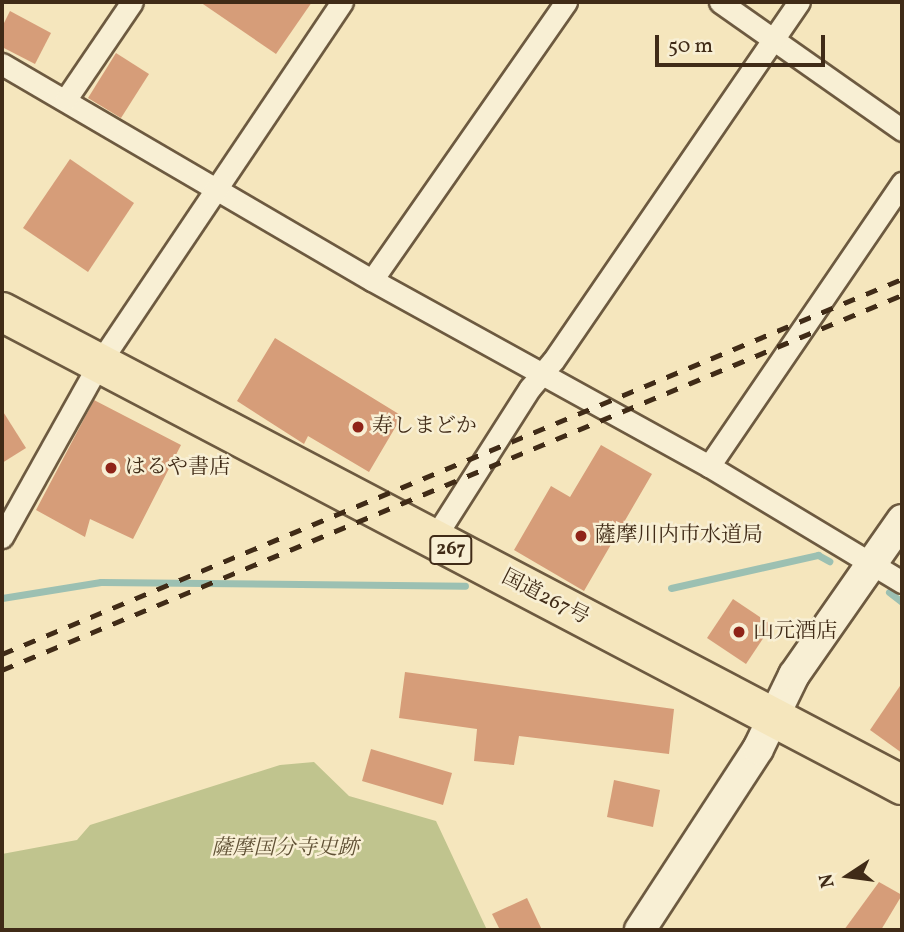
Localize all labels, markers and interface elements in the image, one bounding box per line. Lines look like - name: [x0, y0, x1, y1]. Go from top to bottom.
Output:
- scale bar: [659, 21, 829, 65]
- text: 50 m: [668, 32, 713, 61]
- place label: 寿しまどか: [372, 414, 477, 440]
- marker: 寿しまどか: [350, 419, 366, 435]
- place label: はるや書店: [125, 455, 230, 481]
- marker: はるや書店: [103, 460, 119, 476]
- place label: 薩摩川内市水道局: [595, 523, 763, 549]
- marker: 薩摩川内市水道局: [573, 528, 589, 544]
- road number: 267: [428, 534, 474, 566]
- street label: 国道267号: [497, 565, 593, 631]
- place label: 山元酒店: [753, 619, 837, 645]
- marker: 山元酒店: [731, 624, 747, 640]
- park label: 薩摩国分寺史跡: [212, 836, 358, 862]
- north arrow: [813, 841, 883, 911]
- text: N: [813, 871, 842, 890]

